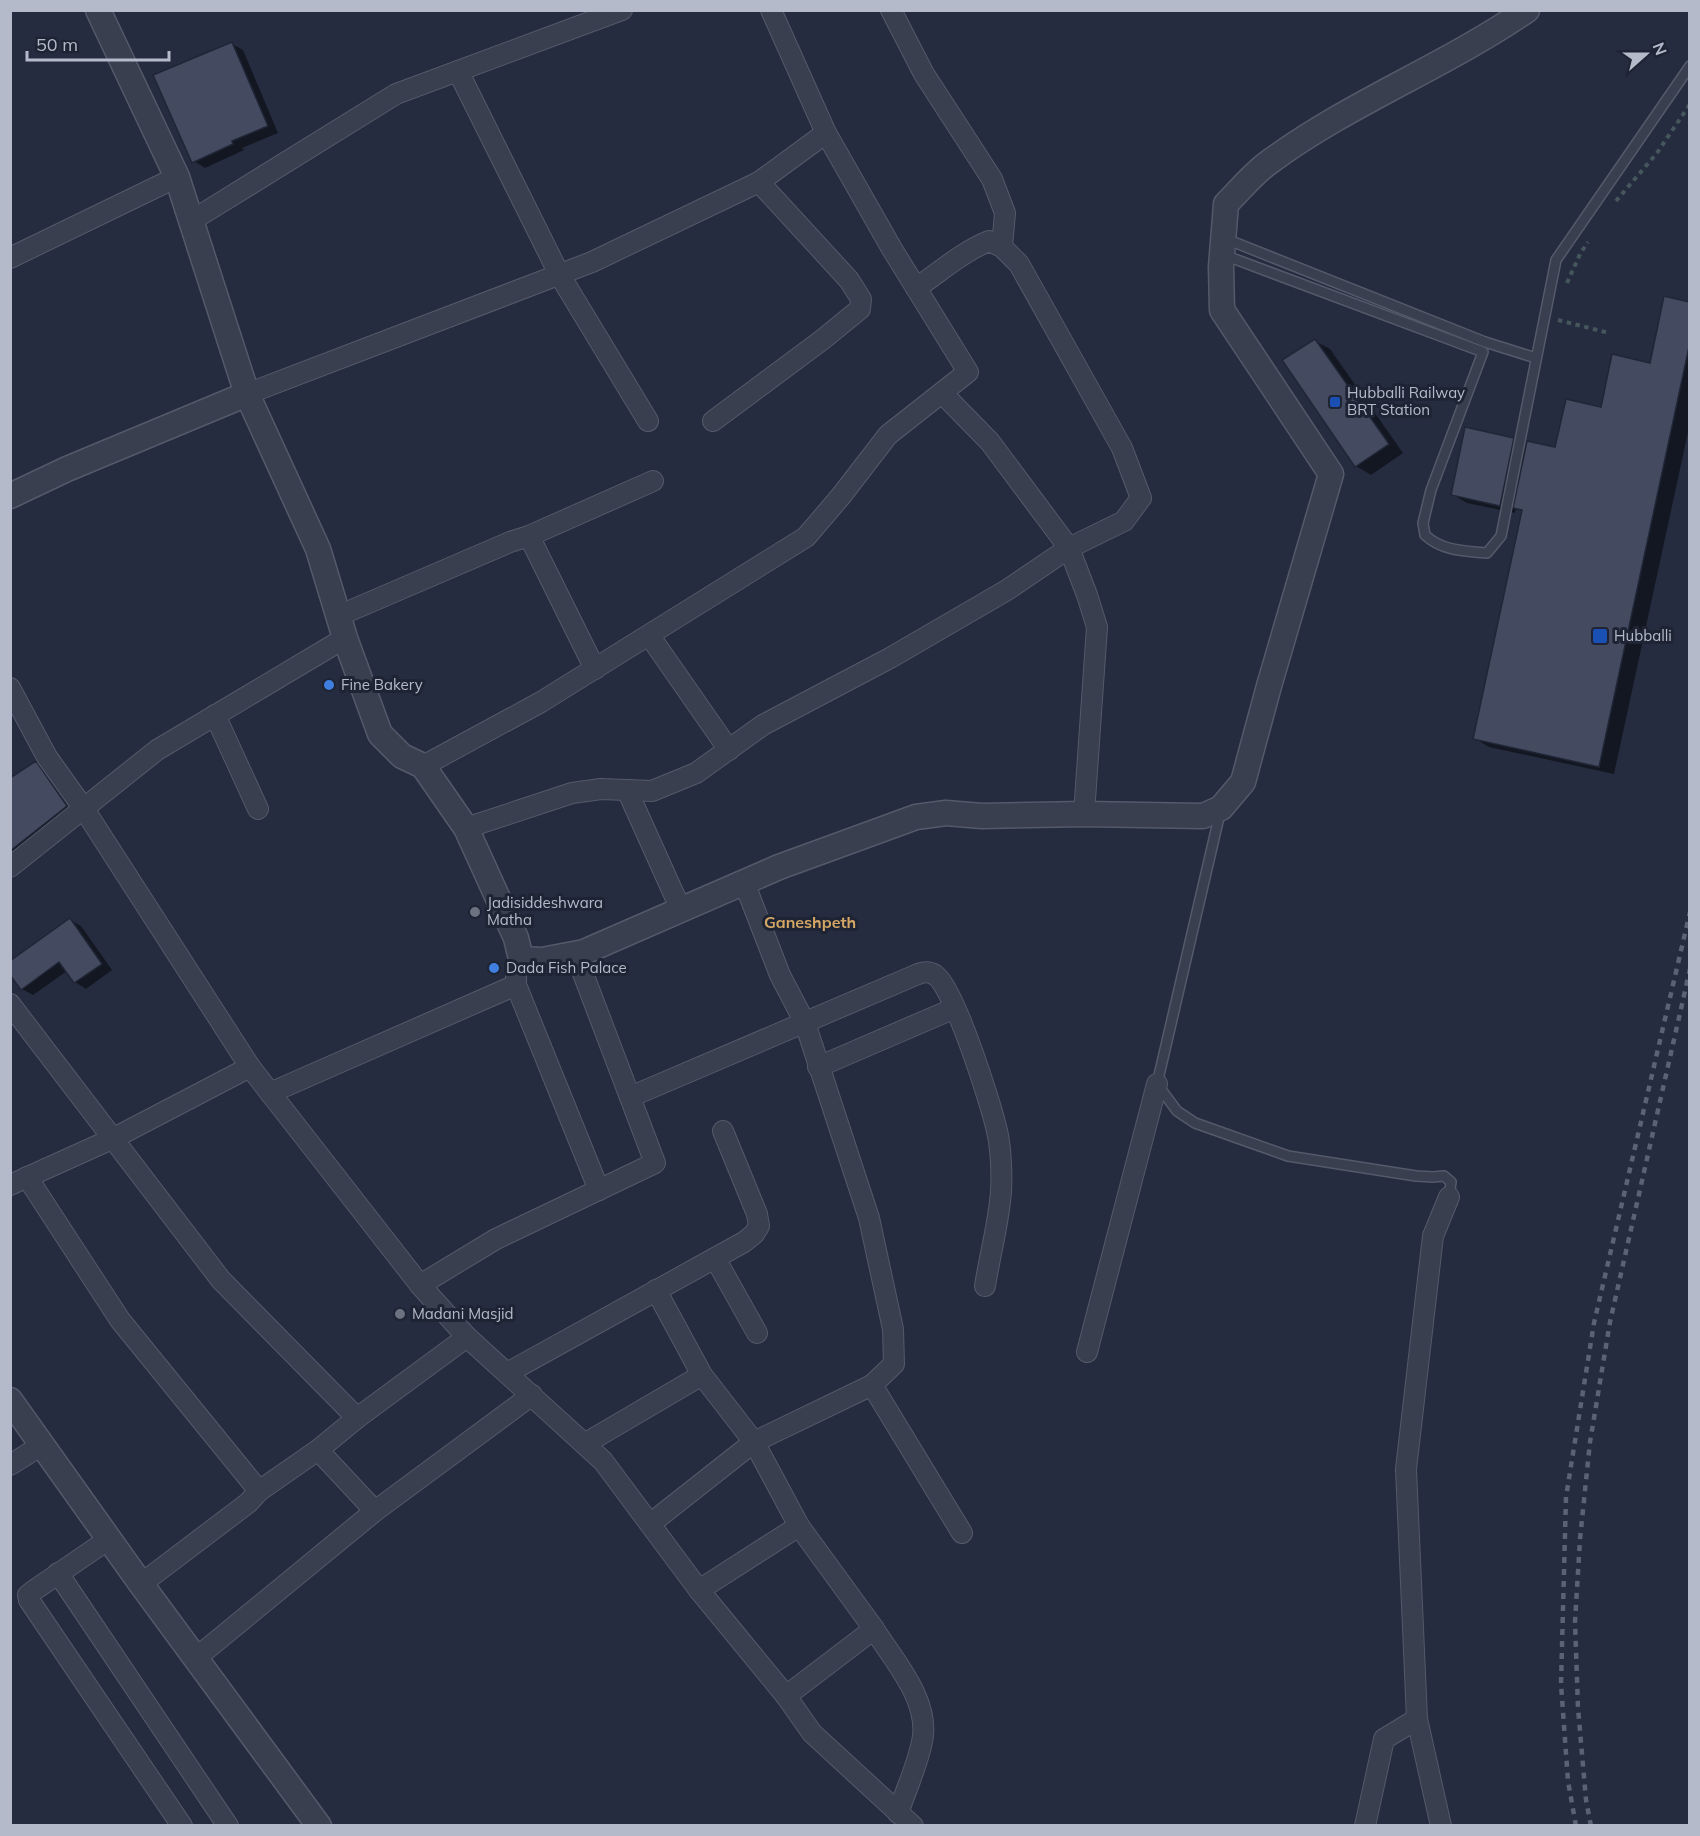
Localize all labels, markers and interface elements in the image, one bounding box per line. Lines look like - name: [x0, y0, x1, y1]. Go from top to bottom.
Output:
- scale bar: [27, 24, 170, 62]
- north arrow: [1616, 24, 1676, 84]
- text: 50 m: [36, 33, 78, 56]
- text: N: [1649, 39, 1672, 58]
- place label: Hubballi Railway BRT Station: [1347, 383, 1465, 419]
- marker: Hubballi Railway BRT Station: [1328, 395, 1342, 409]
- place label: Hubballi: [1614, 626, 1672, 645]
- marker: Hubballi: [1591, 627, 1609, 645]
- place label: Fine Bakery: [341, 675, 423, 694]
- marker: Fine Bakery: [322, 678, 336, 692]
- place label: Jadisiddeshwara Matha: [487, 893, 603, 929]
- marker: Jadisiddeshwara Matha: [468, 905, 482, 919]
- district label: Ganeshpeth: [764, 912, 856, 932]
- place label: Dada Fish Palace: [506, 958, 627, 977]
- marker: Dada Fish Palace: [487, 961, 501, 975]
- place label: Madani Masjid: [412, 1304, 514, 1323]
- marker: Madani Masjid: [393, 1307, 407, 1321]

